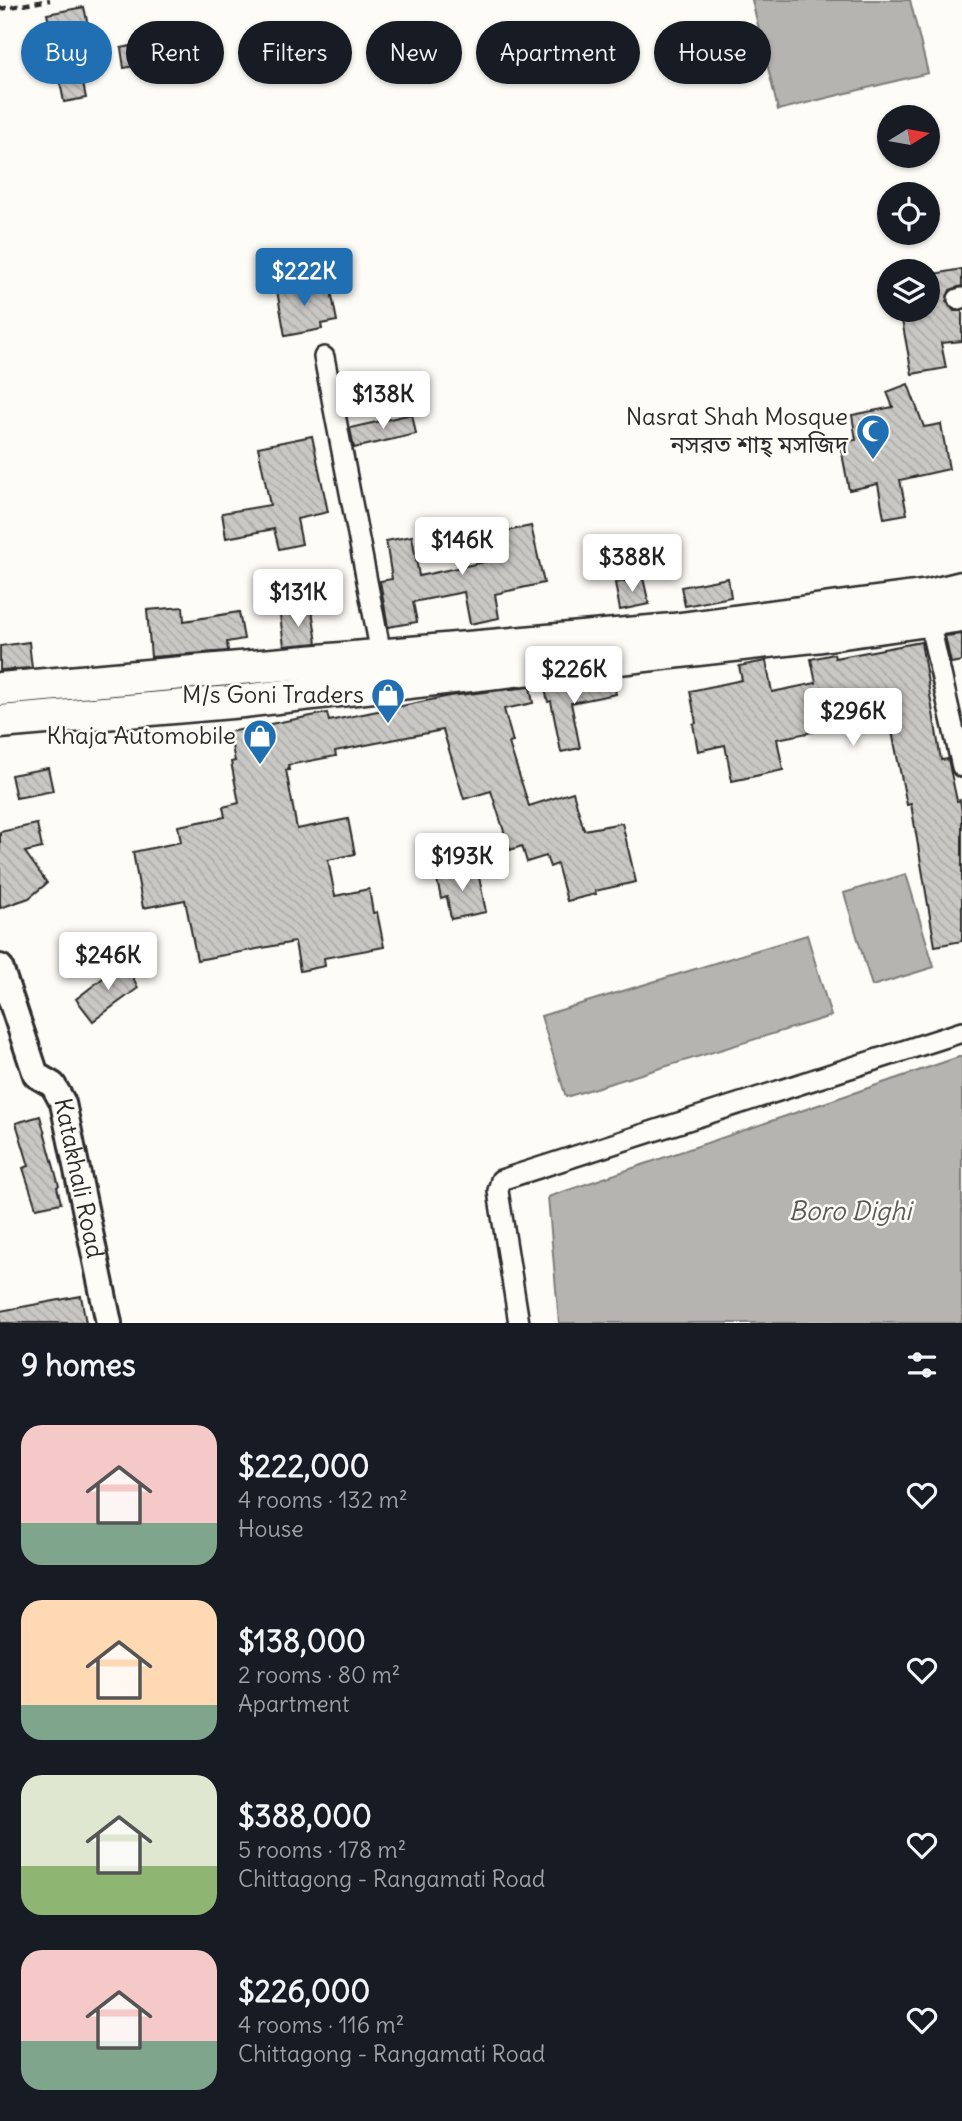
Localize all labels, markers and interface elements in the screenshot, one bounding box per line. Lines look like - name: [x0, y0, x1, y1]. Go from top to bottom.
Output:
- chip: Buy: [21, 21, 112, 84]
- chip: Rent: [126, 21, 224, 84]
- chip: Filters: [238, 21, 352, 84]
- chip: New: [366, 21, 462, 84]
- chip: Apartment: [476, 21, 640, 84]
- chip: House: [654, 21, 771, 84]
- north arrow: [877, 105, 940, 168]
- map controls: [877, 105, 940, 322]
- button: locate: [877, 182, 940, 245]
- pin: $222K: [255, 248, 353, 308]
- text: $222K: [272, 256, 336, 285]
- button: layers: [877, 259, 940, 322]
- pin: $138K: [334, 372, 432, 431]
- text: $138K: [352, 379, 414, 408]
- place label: Nasrat Shah Mosque নসরত শাহ্‌ মসজিদ: [626, 401, 849, 459]
- mosque icon: Nasrat Shah Mosque নসরত শাহ্‌ মসজিদ: [854, 412, 892, 461]
- pin: $146K: [413, 518, 511, 577]
- text: $146K: [431, 525, 493, 554]
- pin: $388K: [583, 534, 681, 594]
- text: $388K: [599, 542, 665, 571]
- pin: $131K: [249, 570, 347, 629]
- text: $131K: [269, 577, 327, 606]
- pin: $226K: [525, 646, 623, 706]
- text: $226K: [541, 654, 607, 683]
- shop icon: M/s Goni Traders: [369, 676, 407, 725]
- place label: M/s Goni Traders: [182, 679, 364, 709]
- pin: $296K: [804, 688, 902, 748]
- text: $296K: [820, 696, 886, 725]
- shop icon: Khaja Automobile: [241, 717, 279, 766]
- place label: Khaja Automobile: [46, 720, 236, 750]
- pin: $193K: [413, 834, 511, 893]
- text: $193K: [431, 841, 493, 870]
- pin: $246K: [59, 932, 157, 992]
- text: $246K: [75, 940, 141, 969]
- street label: Katakhali Road: [48, 1095, 111, 1261]
- water label: Boro Dighi: [789, 1194, 914, 1227]
- text: 9 homes: [21, 1346, 136, 1384]
- icon: filters: [903, 1346, 941, 1384]
- text: $222,000: [238, 1447, 369, 1485]
- icon: home: [77, 1453, 161, 1537]
- icon: heart: [903, 1476, 941, 1514]
- text: 4 rooms · 132 m²: [238, 1485, 408, 1514]
- text: House: [238, 1514, 304, 1543]
- text: $138,000: [238, 1622, 366, 1660]
- icon: home: [77, 1628, 161, 1712]
- icon: heart: [903, 1651, 941, 1689]
- text: 2 rooms · 80 m²: [238, 1660, 400, 1689]
- text: Apartment: [238, 1689, 350, 1718]
- text: $388,000: [238, 1797, 372, 1835]
- icon: home: [77, 1803, 161, 1887]
- icon: heart: [903, 1826, 941, 1864]
- text: 5 rooms · 178 m²: [238, 1835, 406, 1864]
- text: Chittagong - Rangamati Road: [238, 1864, 545, 1893]
- text: $226,000: [238, 1972, 370, 2010]
- icon: home: [77, 1978, 161, 2062]
- icon: heart: [903, 2001, 941, 2039]
- text: 4 rooms · 116 m²: [238, 2010, 404, 2039]
- text: Chittagong - Rangamati Road: [238, 2039, 545, 2068]

